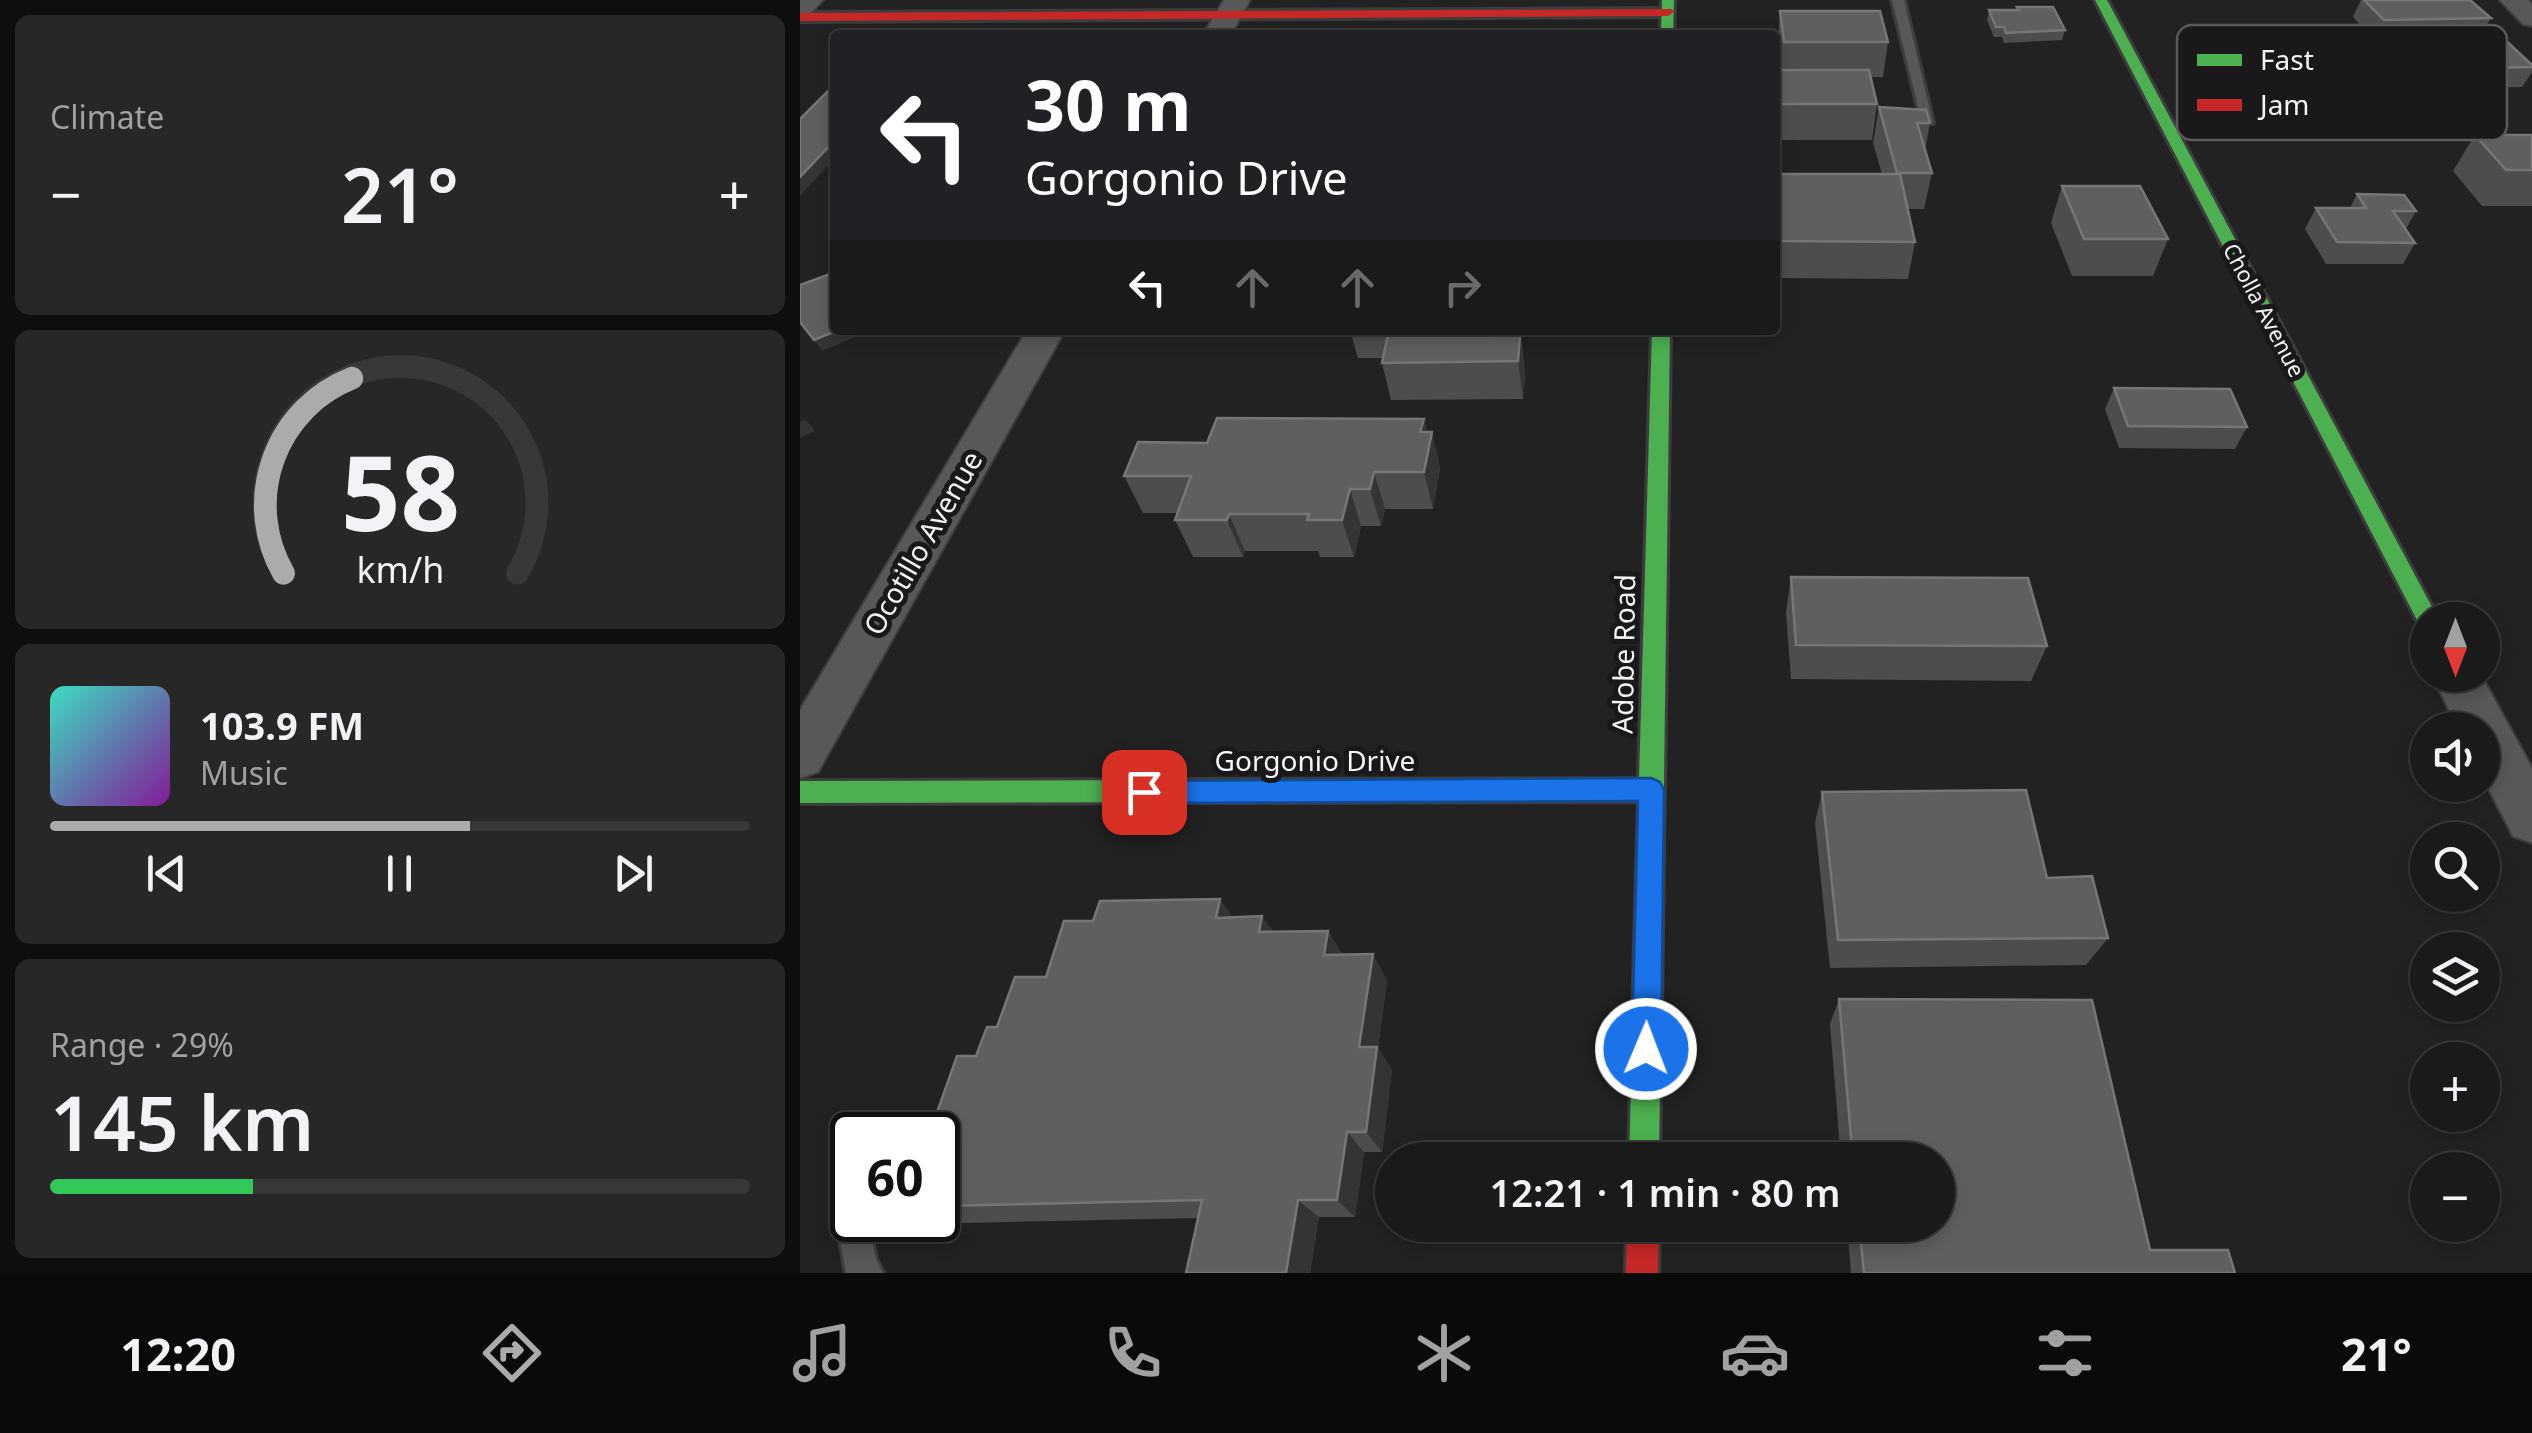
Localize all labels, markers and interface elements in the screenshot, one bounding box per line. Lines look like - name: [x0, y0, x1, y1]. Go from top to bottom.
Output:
- legend: [2177, 25, 2507, 140]
- text: Fast: [2260, 40, 2314, 78]
- text: 30 m: [1025, 56, 1192, 152]
- icon: left: [860, 70, 990, 200]
- text: Jam: [2257, 85, 2310, 123]
- text: Climate: [50, 95, 164, 138]
- text: 21°: [341, 143, 459, 245]
- text: Gorgonio Drive: [1025, 147, 1348, 208]
- text: −: [50, 156, 81, 231]
- text: +: [719, 156, 750, 231]
- street label: Cholla Avenue: [2217, 237, 2313, 382]
- icon: left: [1120, 260, 1175, 315]
- icon: ahead: [1225, 260, 1280, 315]
- icon: ahead: [1330, 260, 1385, 315]
- icon: right: [1435, 260, 1490, 315]
- text: 58: [341, 420, 459, 561]
- street label: Ocotillo Avenue: [854, 444, 990, 641]
- text: km/h: [356, 545, 444, 593]
- street label: Adobe Road: [1603, 574, 1643, 734]
- north arrow: [2410, 602, 2500, 692]
- map controls: [2410, 602, 2500, 1242]
- text: 103.9 FM: [200, 699, 364, 751]
- button: sound: [2410, 712, 2500, 802]
- street label: Gorgonio Drive: [1215, 741, 1415, 779]
- pin: [1102, 750, 1187, 835]
- text: Music: [200, 751, 288, 794]
- icon: arrive: [1117, 765, 1172, 820]
- button: search: [2410, 822, 2500, 912]
- icon: previous: [139, 846, 194, 901]
- icon: pause: [372, 846, 427, 901]
- icon: next: [606, 846, 661, 901]
- button: layers: [2410, 932, 2500, 1022]
- position arrow: [1594, 997, 1698, 1101]
- text: Range · 29%: [50, 1023, 234, 1066]
- button: +: [2410, 1042, 2500, 1132]
- text: 145 km: [50, 1071, 314, 1173]
- speed limit sign: 60: [830, 1112, 960, 1242]
- button: −: [2410, 1152, 2500, 1242]
- text: 12:21 · 1 min · 80 m: [1490, 1166, 1840, 1218]
- icon: directions: [477, 1318, 547, 1388]
- icon: music: [787, 1318, 857, 1388]
- icon: phone: [1098, 1318, 1168, 1388]
- icon: climate: [1409, 1318, 1479, 1388]
- icon: car: [1720, 1318, 1790, 1388]
- icon: filters: [2030, 1318, 2100, 1388]
- text: 12:20: [120, 1323, 236, 1384]
- text: 21°: [2341, 1323, 2412, 1384]

